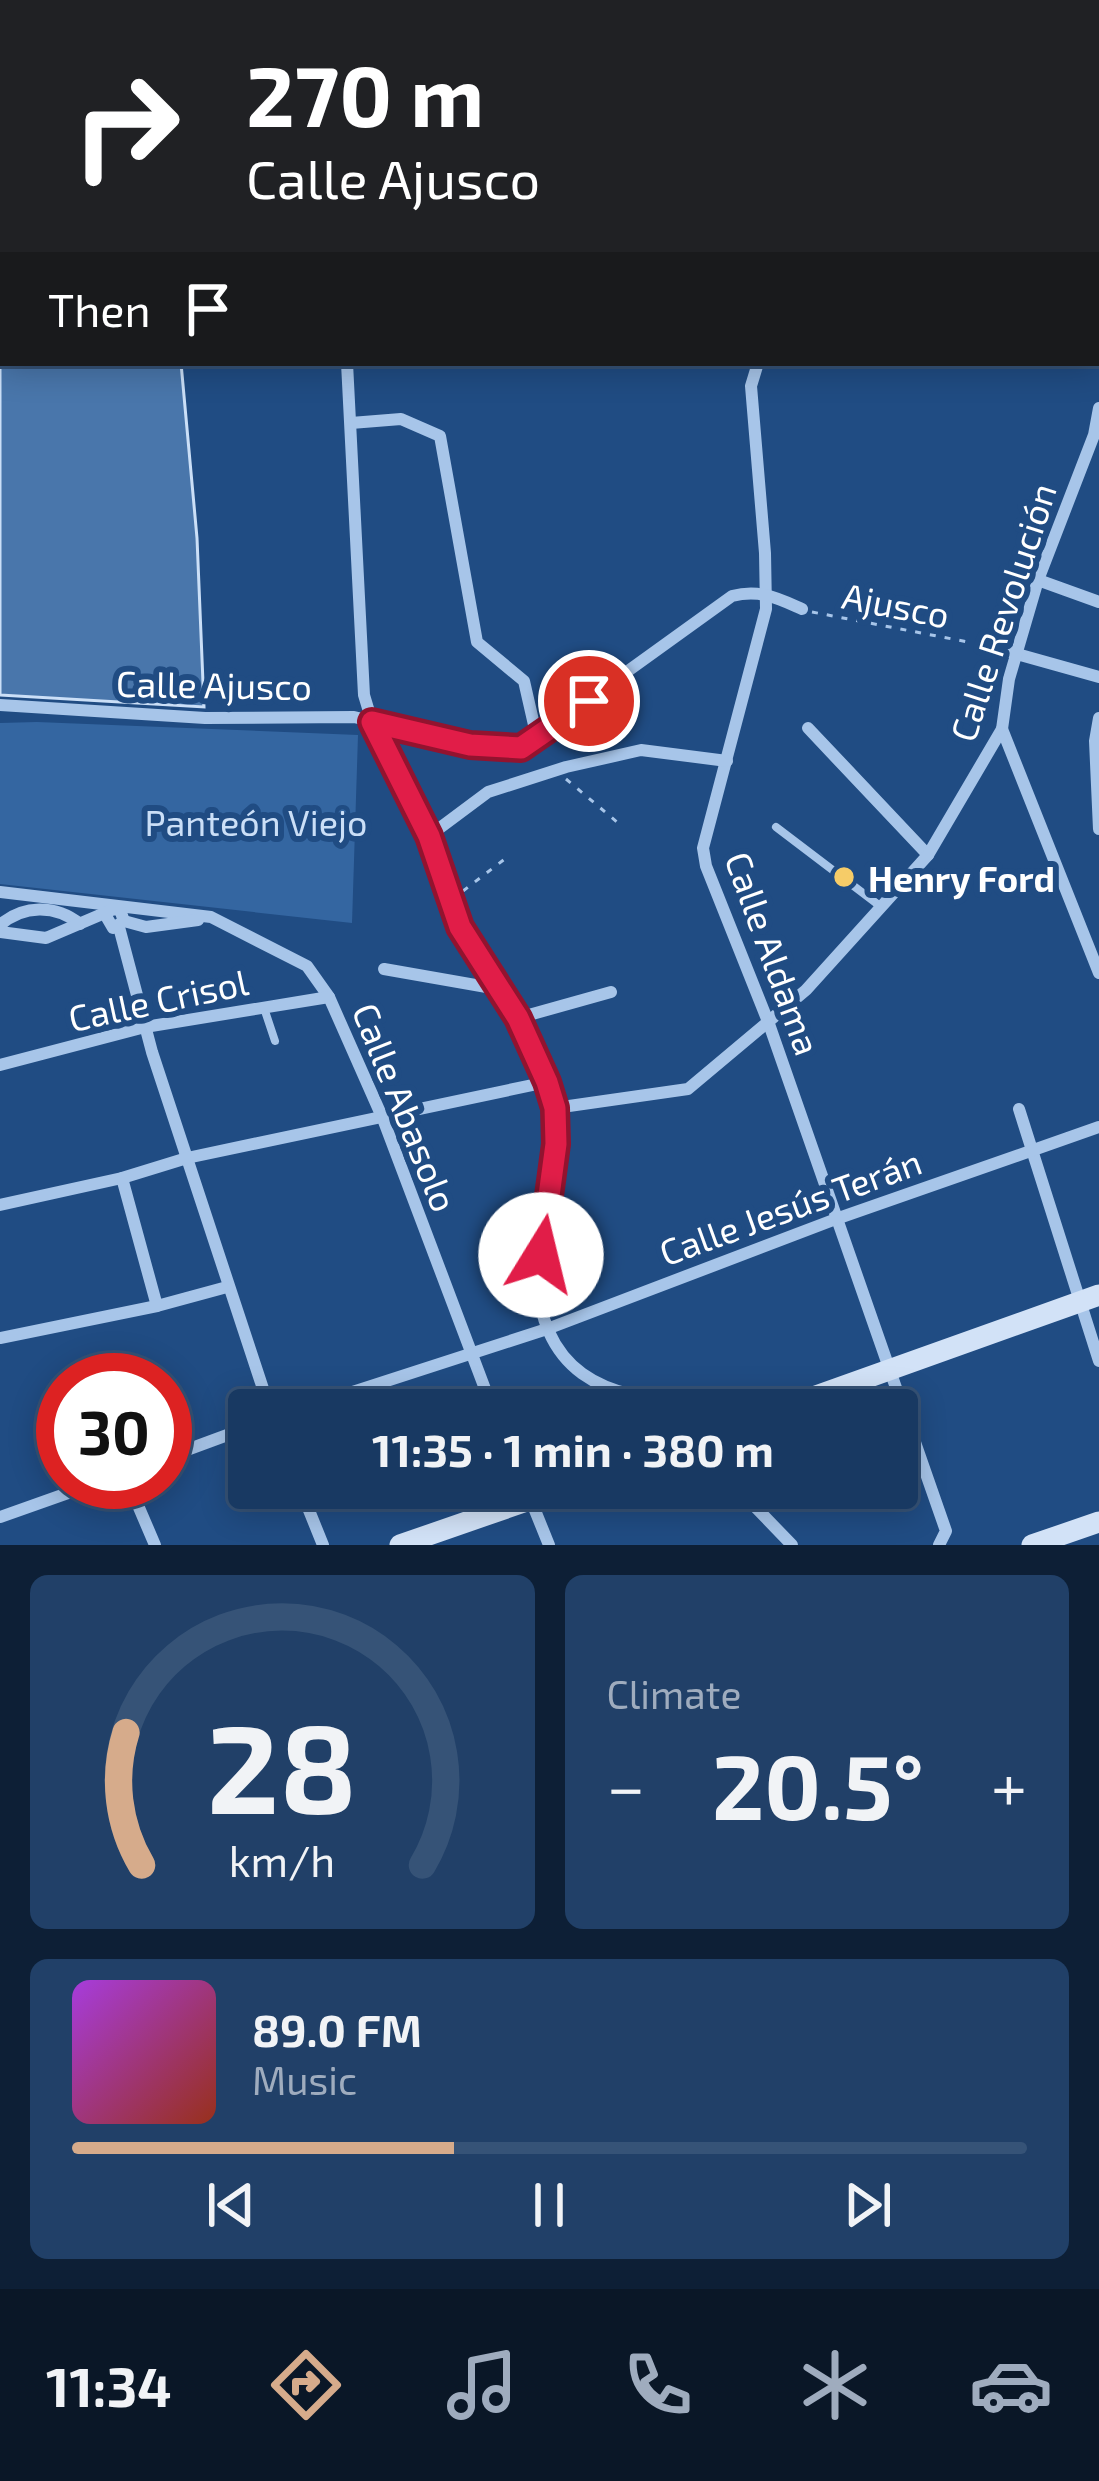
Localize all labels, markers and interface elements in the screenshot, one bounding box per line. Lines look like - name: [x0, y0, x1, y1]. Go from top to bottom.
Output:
- text: 270 m: [246, 43, 484, 144]
- icon: right: [48, 48, 204, 204]
- text: Calle Ajusco: [246, 145, 540, 210]
- icon: arrive: [175, 276, 241, 342]
- text: Then: [48, 282, 151, 336]
- street label: Calle Revolución: [940, 478, 1064, 746]
- street label: Ajusco: [839, 573, 953, 635]
- pin: [538, 650, 640, 752]
- street label: Calle Ajusco: [116, 661, 312, 707]
- icon: arrive: [556, 668, 622, 734]
- park label: Panteón Viejo: [145, 800, 367, 843]
- street label: Calle Aldama: [717, 846, 831, 1060]
- place label: Henry Ford: [868, 856, 1055, 900]
- marker: Henry Ford: [831, 864, 857, 890]
- street label: Calle Crisol: [64, 959, 252, 1039]
- street label: Calle Abasolo: [345, 997, 467, 1217]
- street label: Calle Jesús Terán: [653, 1139, 927, 1273]
- position arrow: [478, 1192, 604, 1318]
- speed limit sign: 30: [36, 1353, 192, 1509]
- text: 11:35 · 1 min · 380 m: [372, 1422, 774, 1476]
- text: Climate: [607, 1670, 741, 1717]
- text: 28: [207, 1689, 357, 1839]
- text: 20.5°: [712, 1730, 924, 1838]
- text: −: [607, 1745, 645, 1824]
- text: +: [991, 1745, 1027, 1824]
- text: km/h: [229, 1834, 335, 1886]
- text: 89.0 FM: [252, 2002, 422, 2056]
- text: Music: [252, 2056, 357, 2103]
- icon: previous: [198, 2172, 264, 2238]
- icon: pause: [516, 2172, 582, 2238]
- icon: next: [835, 2172, 901, 2238]
- icon: directions: [264, 2343, 348, 2427]
- icon: music: [440, 2343, 524, 2427]
- icon: phone: [616, 2343, 700, 2427]
- icon: climate: [793, 2343, 877, 2427]
- icon: car: [969, 2343, 1053, 2427]
- text: 11:34: [46, 2353, 172, 2418]

